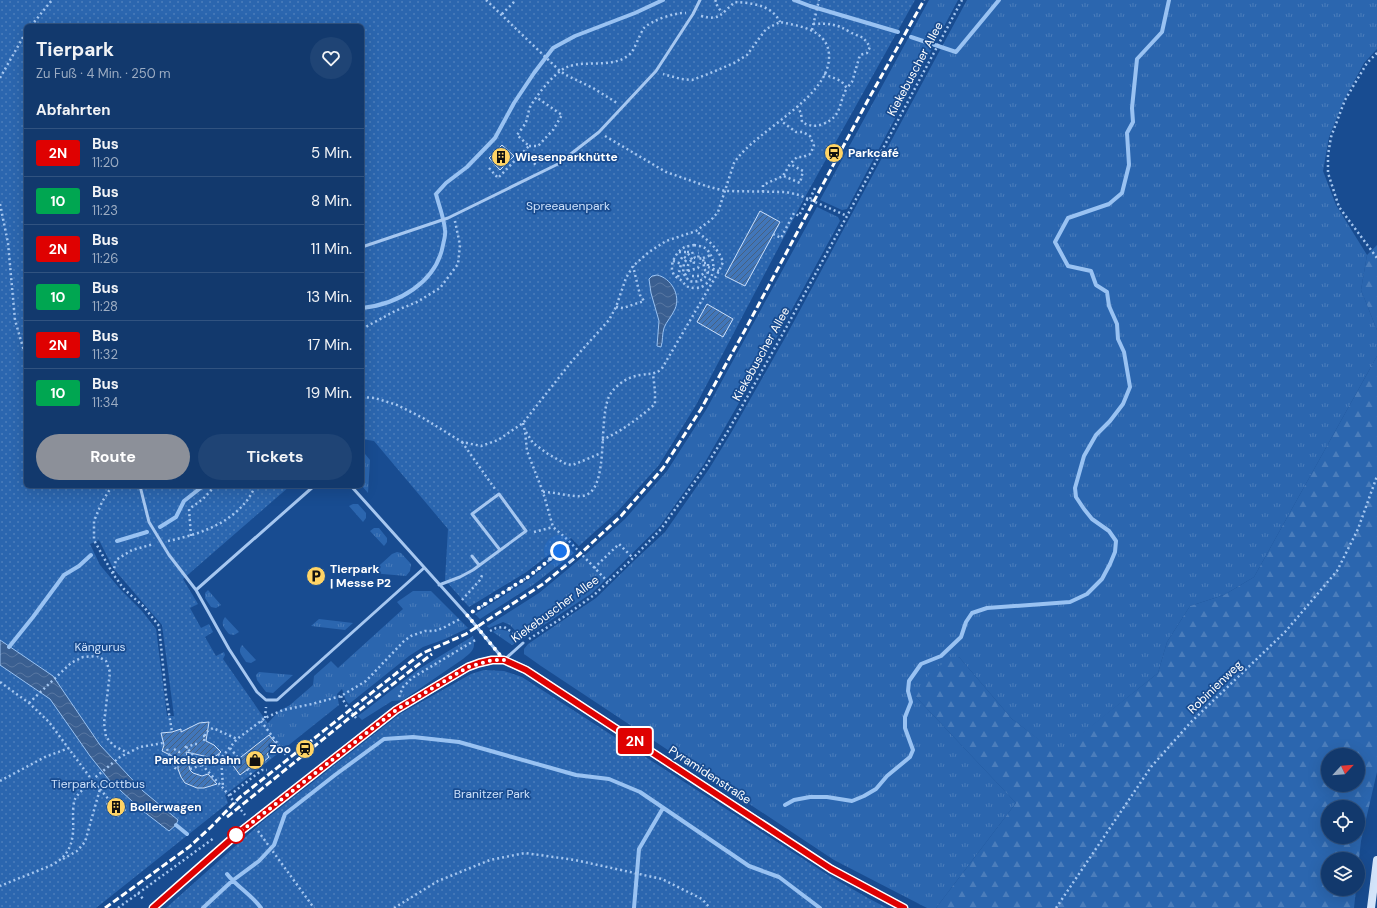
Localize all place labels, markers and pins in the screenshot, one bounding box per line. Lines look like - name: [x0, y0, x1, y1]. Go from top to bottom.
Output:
- station icon: Parkcafé: [823, 142, 845, 164]
- place label: Parkcafé: [848, 145, 899, 161]
- building icon: Wiesenparkhütte: [490, 146, 512, 168]
- place label: Wiesenparkhütte: [515, 149, 618, 165]
- place label: Tierpark | Messe P2: [330, 561, 391, 591]
- parking icon: Tierpark | Messe P2: [305, 565, 327, 587]
- station icon: Zoo: [294, 738, 316, 760]
- place label: Zoo: [269, 741, 291, 757]
- shop icon: Parkeisenbahn: [244, 749, 266, 771]
- place label: Parkeisenbahn: [154, 752, 241, 768]
- building icon: Bollerwagen: [105, 796, 127, 818]
- place label: Bollerwagen: [130, 799, 202, 815]
- unlabelled marker: [227, 826, 245, 844]

